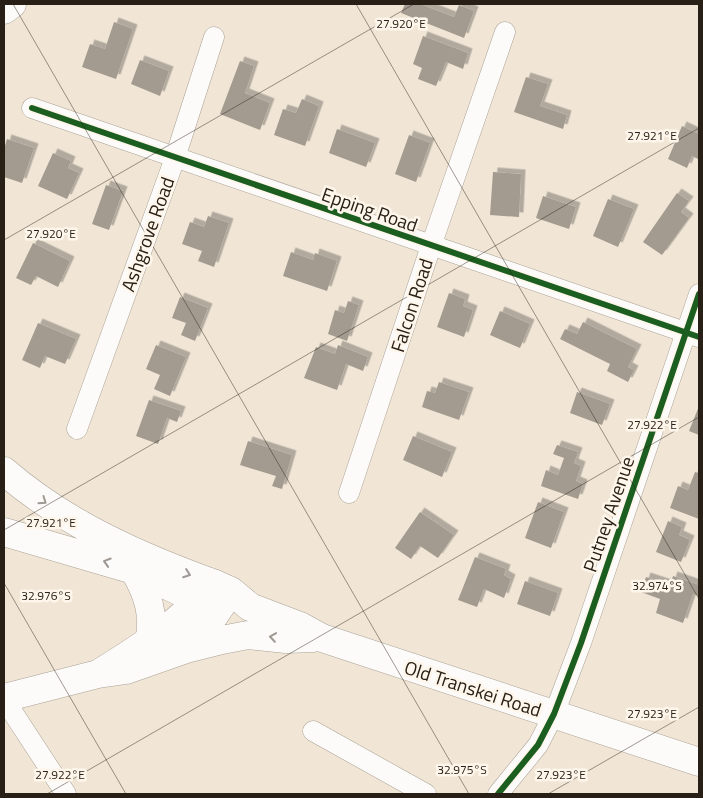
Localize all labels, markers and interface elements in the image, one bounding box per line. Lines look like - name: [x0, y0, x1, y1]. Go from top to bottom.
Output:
- text: 27.920°E: [376, 14, 426, 33]
- text: 27.921°E: [627, 126, 677, 145]
- street label: Ashgrove Road: [113, 173, 181, 295]
- street label: Epping Road: [318, 179, 422, 239]
- text: 27.920°E: [26, 224, 76, 243]
- street label: Falcon Road: [382, 254, 440, 356]
- text: 27.922°E: [627, 415, 677, 434]
- street label: Putney Avenue: [575, 452, 641, 576]
- one-way arrow: [37, 495, 46, 504]
- text: 27.921°E: [26, 513, 76, 532]
- one-way arrow: [103, 558, 111, 568]
- one-way arrow: [182, 568, 191, 578]
- text: 32.974°S: [632, 576, 682, 595]
- text: 32.976°S: [21, 586, 71, 605]
- one-way arrow: [269, 633, 278, 643]
- street label: Old Transkei Road: [401, 652, 545, 724]
- text: 27.923°E: [627, 704, 677, 723]
- text: 32.975°S: [437, 760, 487, 779]
- text: 27.922°E: [35, 765, 85, 784]
- text: 27.923°E: [536, 765, 586, 784]

